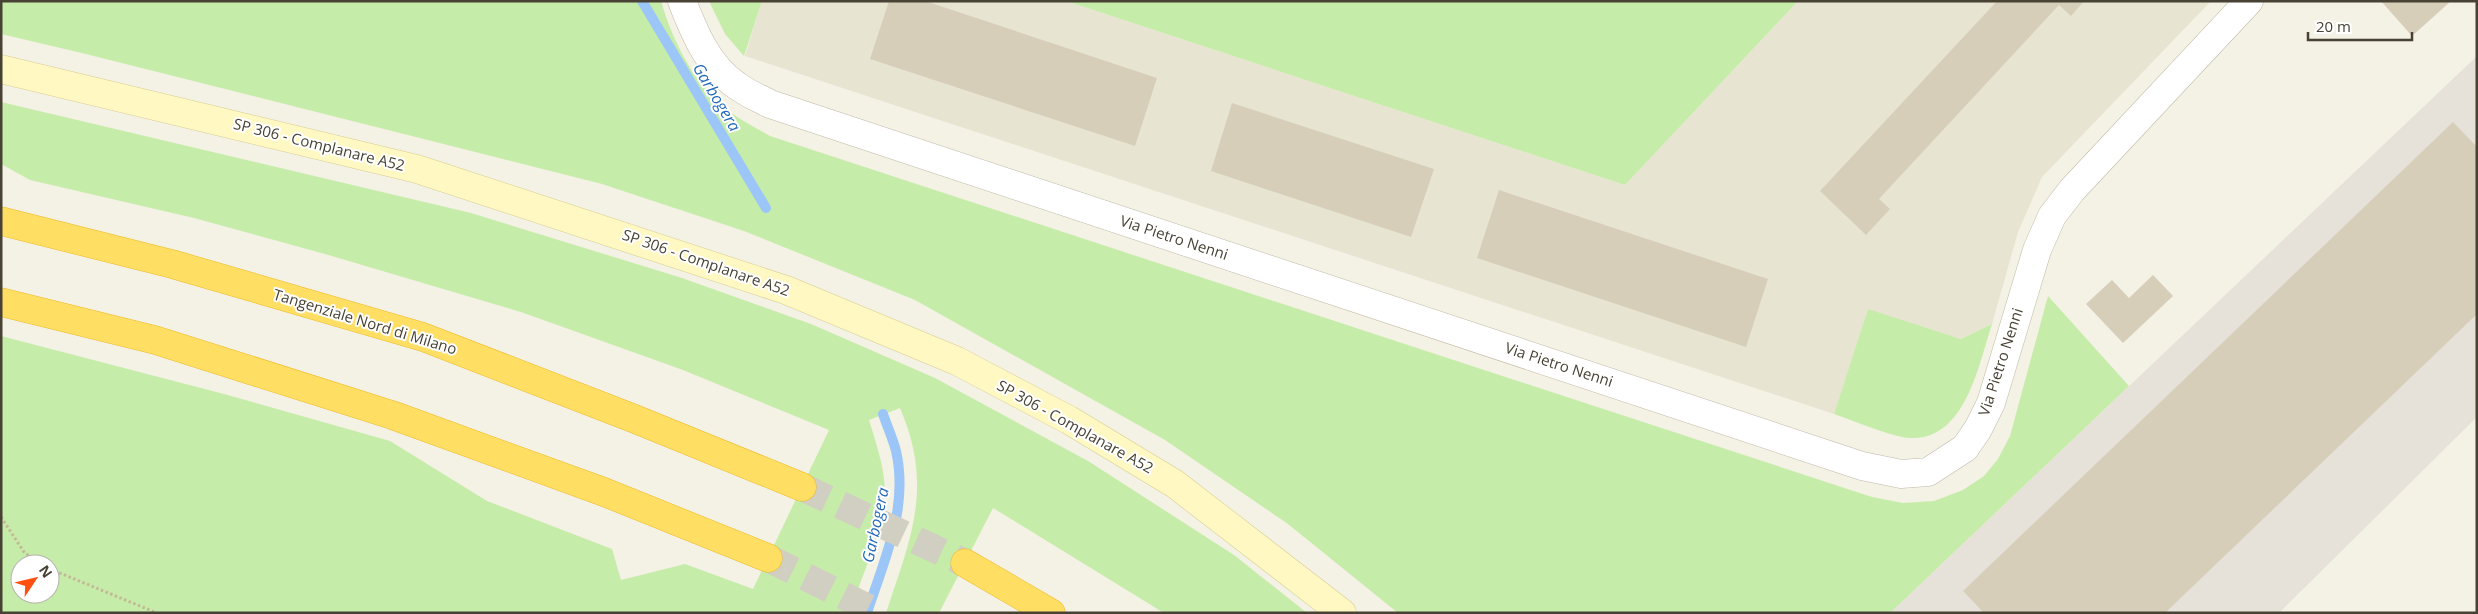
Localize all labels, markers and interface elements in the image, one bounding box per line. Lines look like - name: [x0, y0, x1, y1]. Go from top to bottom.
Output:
- scale bar: [2308, 10, 2412, 42]
- text: 20 m: [2316, 16, 2351, 36]
- water label: Garbogera: [688, 59, 746, 135]
- street label: SP 306 - Complanare A52: [232, 113, 407, 175]
- street label: Via Pietro Nenni: [1118, 210, 1231, 264]
- street label: SP 306 - Complanare A52: [620, 224, 793, 300]
- street label: Tangenziale Nord di Milano: [271, 284, 459, 359]
- street label: Via Pietro Nenni: [1973, 305, 2027, 418]
- street label: Via Pietro Nenni: [1503, 337, 1616, 391]
- street label: SP 306 - Complanare A52: [994, 375, 1157, 477]
- water label: Garbogera: [856, 485, 894, 565]
- north arrow: [10, 554, 60, 604]
- text: N: [35, 561, 57, 581]

